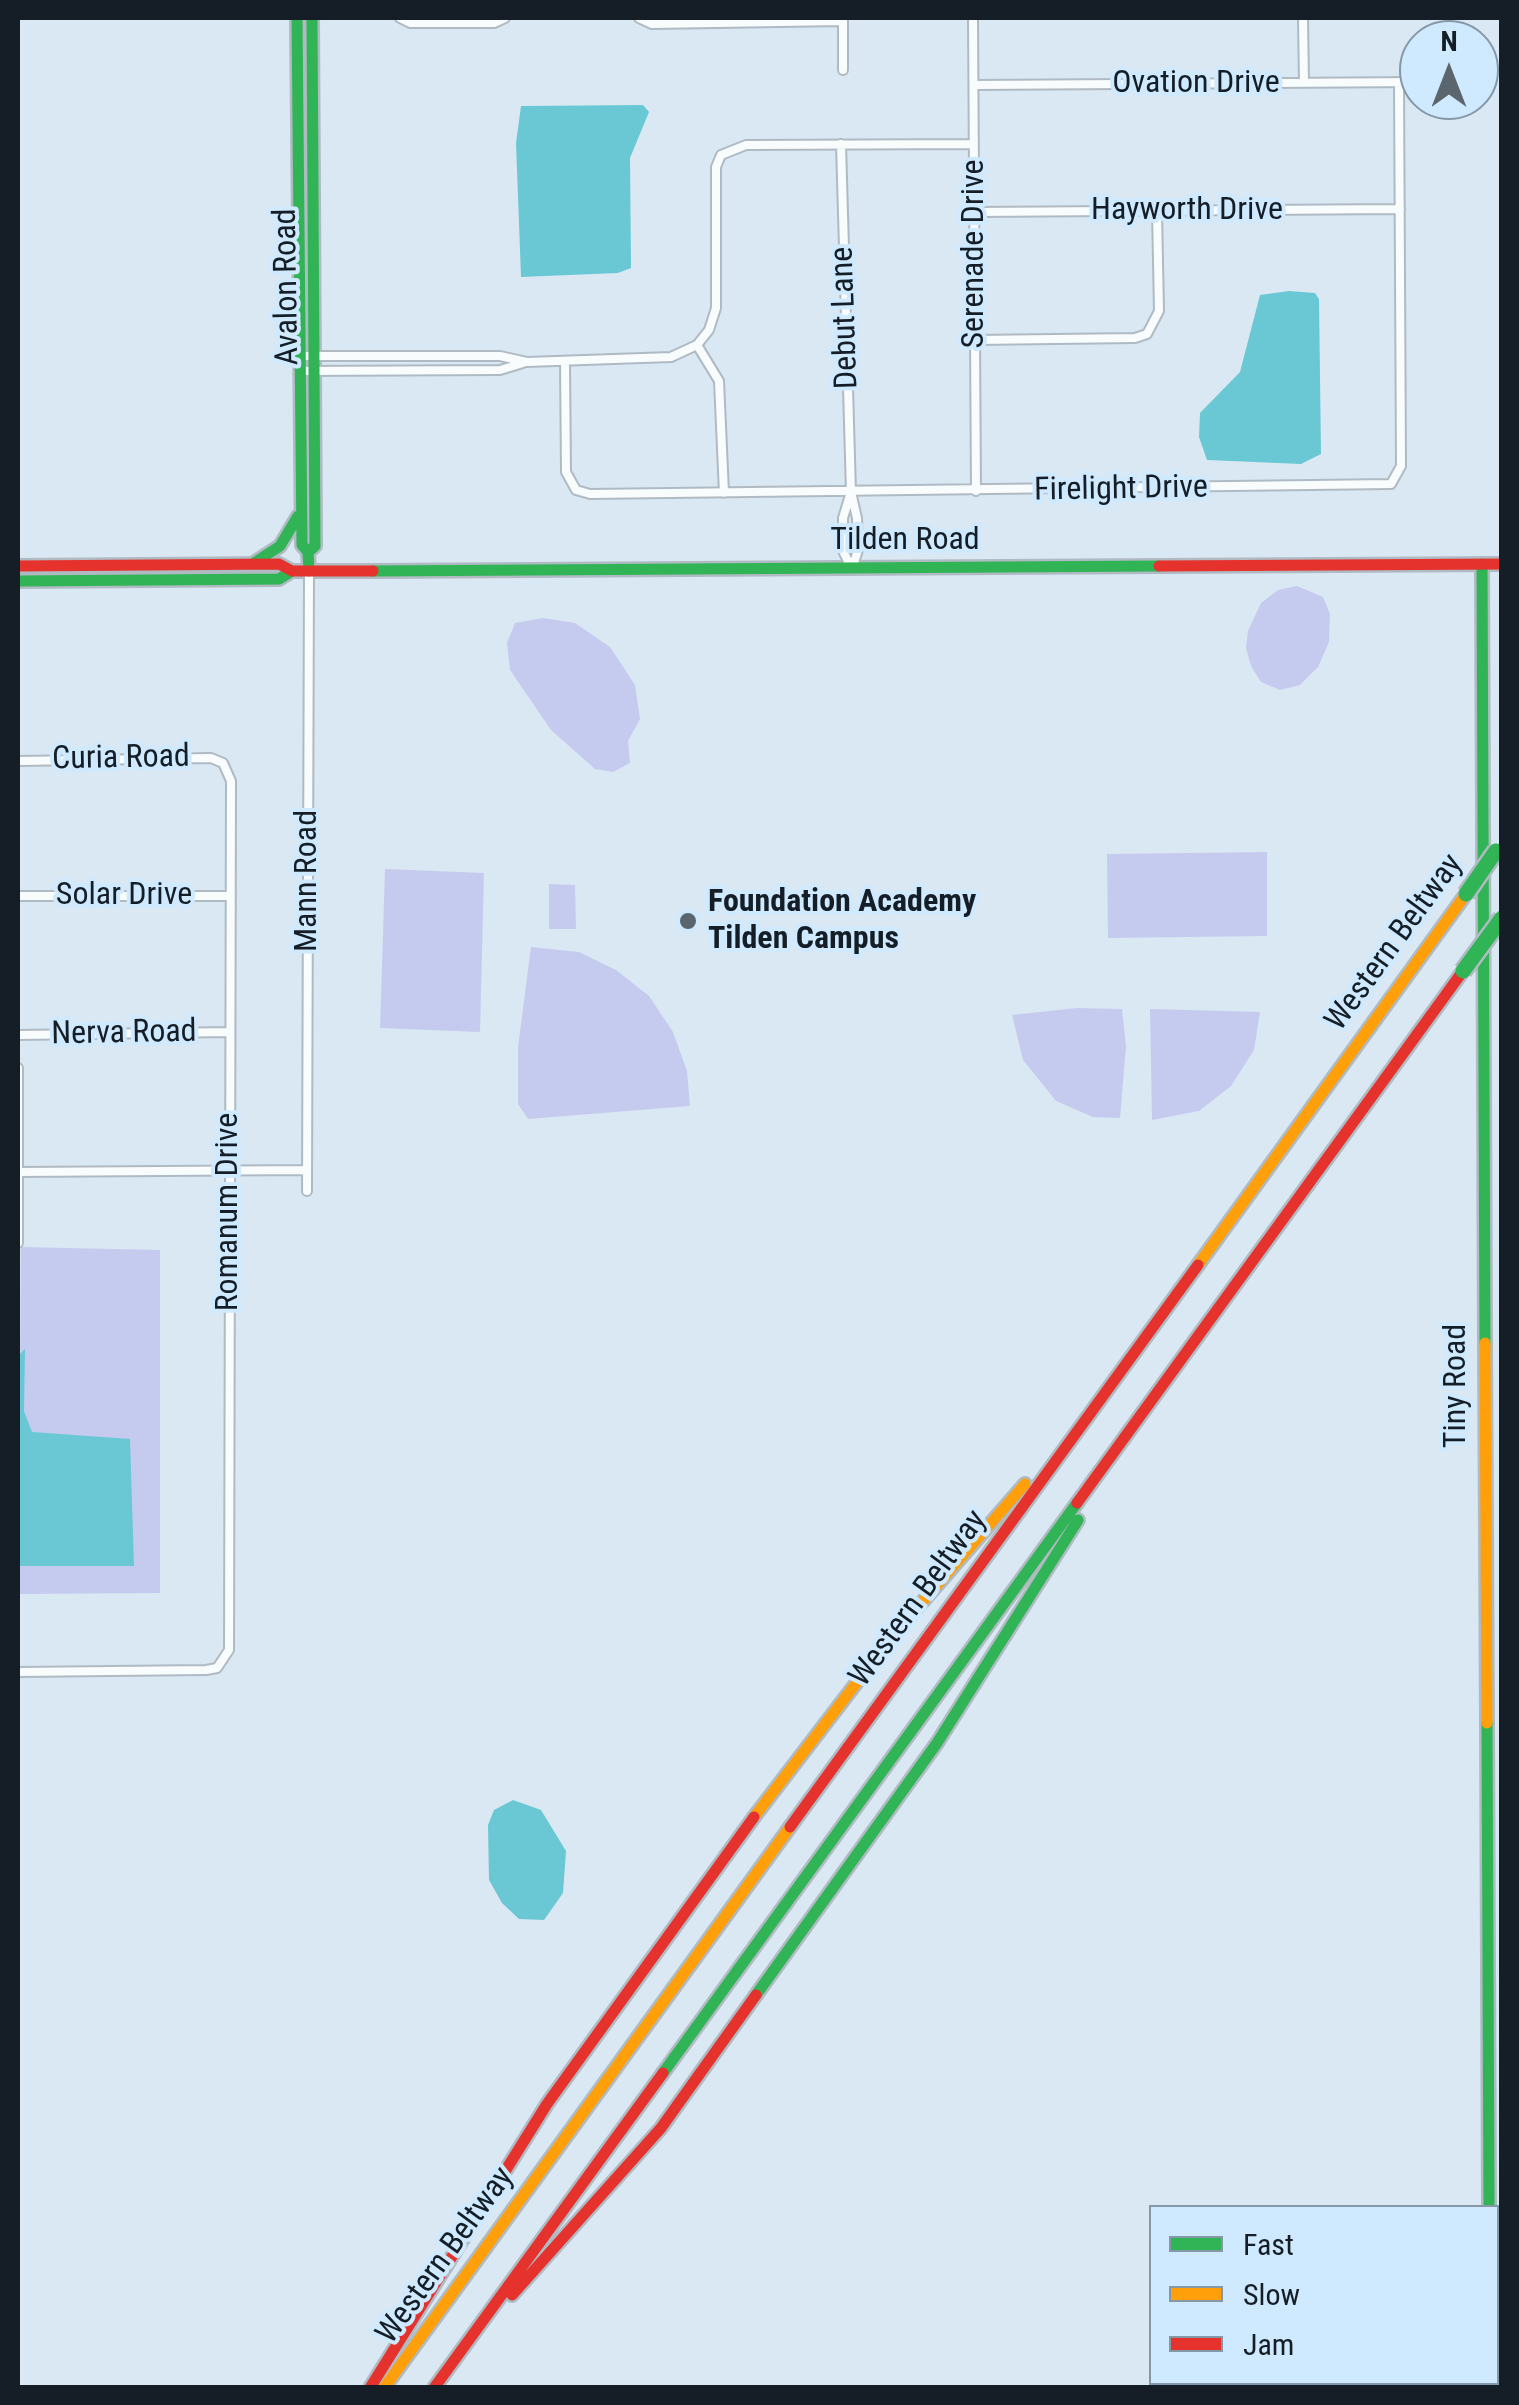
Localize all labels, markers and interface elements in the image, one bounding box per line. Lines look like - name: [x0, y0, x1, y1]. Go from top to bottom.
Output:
- north arrow: [1399, 20, 1499, 120]
- text: N: [1440, 25, 1458, 58]
- street label: Ovation Drive: [1112, 65, 1280, 103]
- street label: Serenade Drive: [956, 160, 994, 348]
- street label: Hayworth Drive: [1091, 192, 1283, 230]
- street label: Avalon Road: [267, 208, 309, 366]
- street label: Debut Lane: [824, 246, 868, 390]
- street label: Firelight Drive: [1034, 469, 1208, 511]
- street label: Tilden Road: [830, 522, 980, 560]
- street label: Curia Road: [52, 739, 190, 779]
- street label: Mann Road: [289, 810, 327, 952]
- street label: Western Beltway: [1318, 847, 1472, 1039]
- street label: Solar Drive: [56, 877, 192, 915]
- place label: Foundation Academy Tilden Campus: [708, 884, 976, 959]
- marker: Foundation Academy Tilden Campus: [677, 910, 699, 932]
- street label: Nerva Road: [51, 1014, 197, 1054]
- street label: Romanum Drive: [210, 1113, 248, 1311]
- street label: Tiny Road: [1438, 1324, 1476, 1448]
- street label: Western Beltway: [842, 1503, 996, 1695]
- street label: Western Beltway: [369, 2160, 523, 2352]
- legend: [1149, 2205, 1499, 2385]
- text: Fast: [1243, 2227, 1294, 2262]
- text: Slow: [1243, 2277, 1300, 2312]
- text: Jam: [1243, 2327, 1294, 2362]

